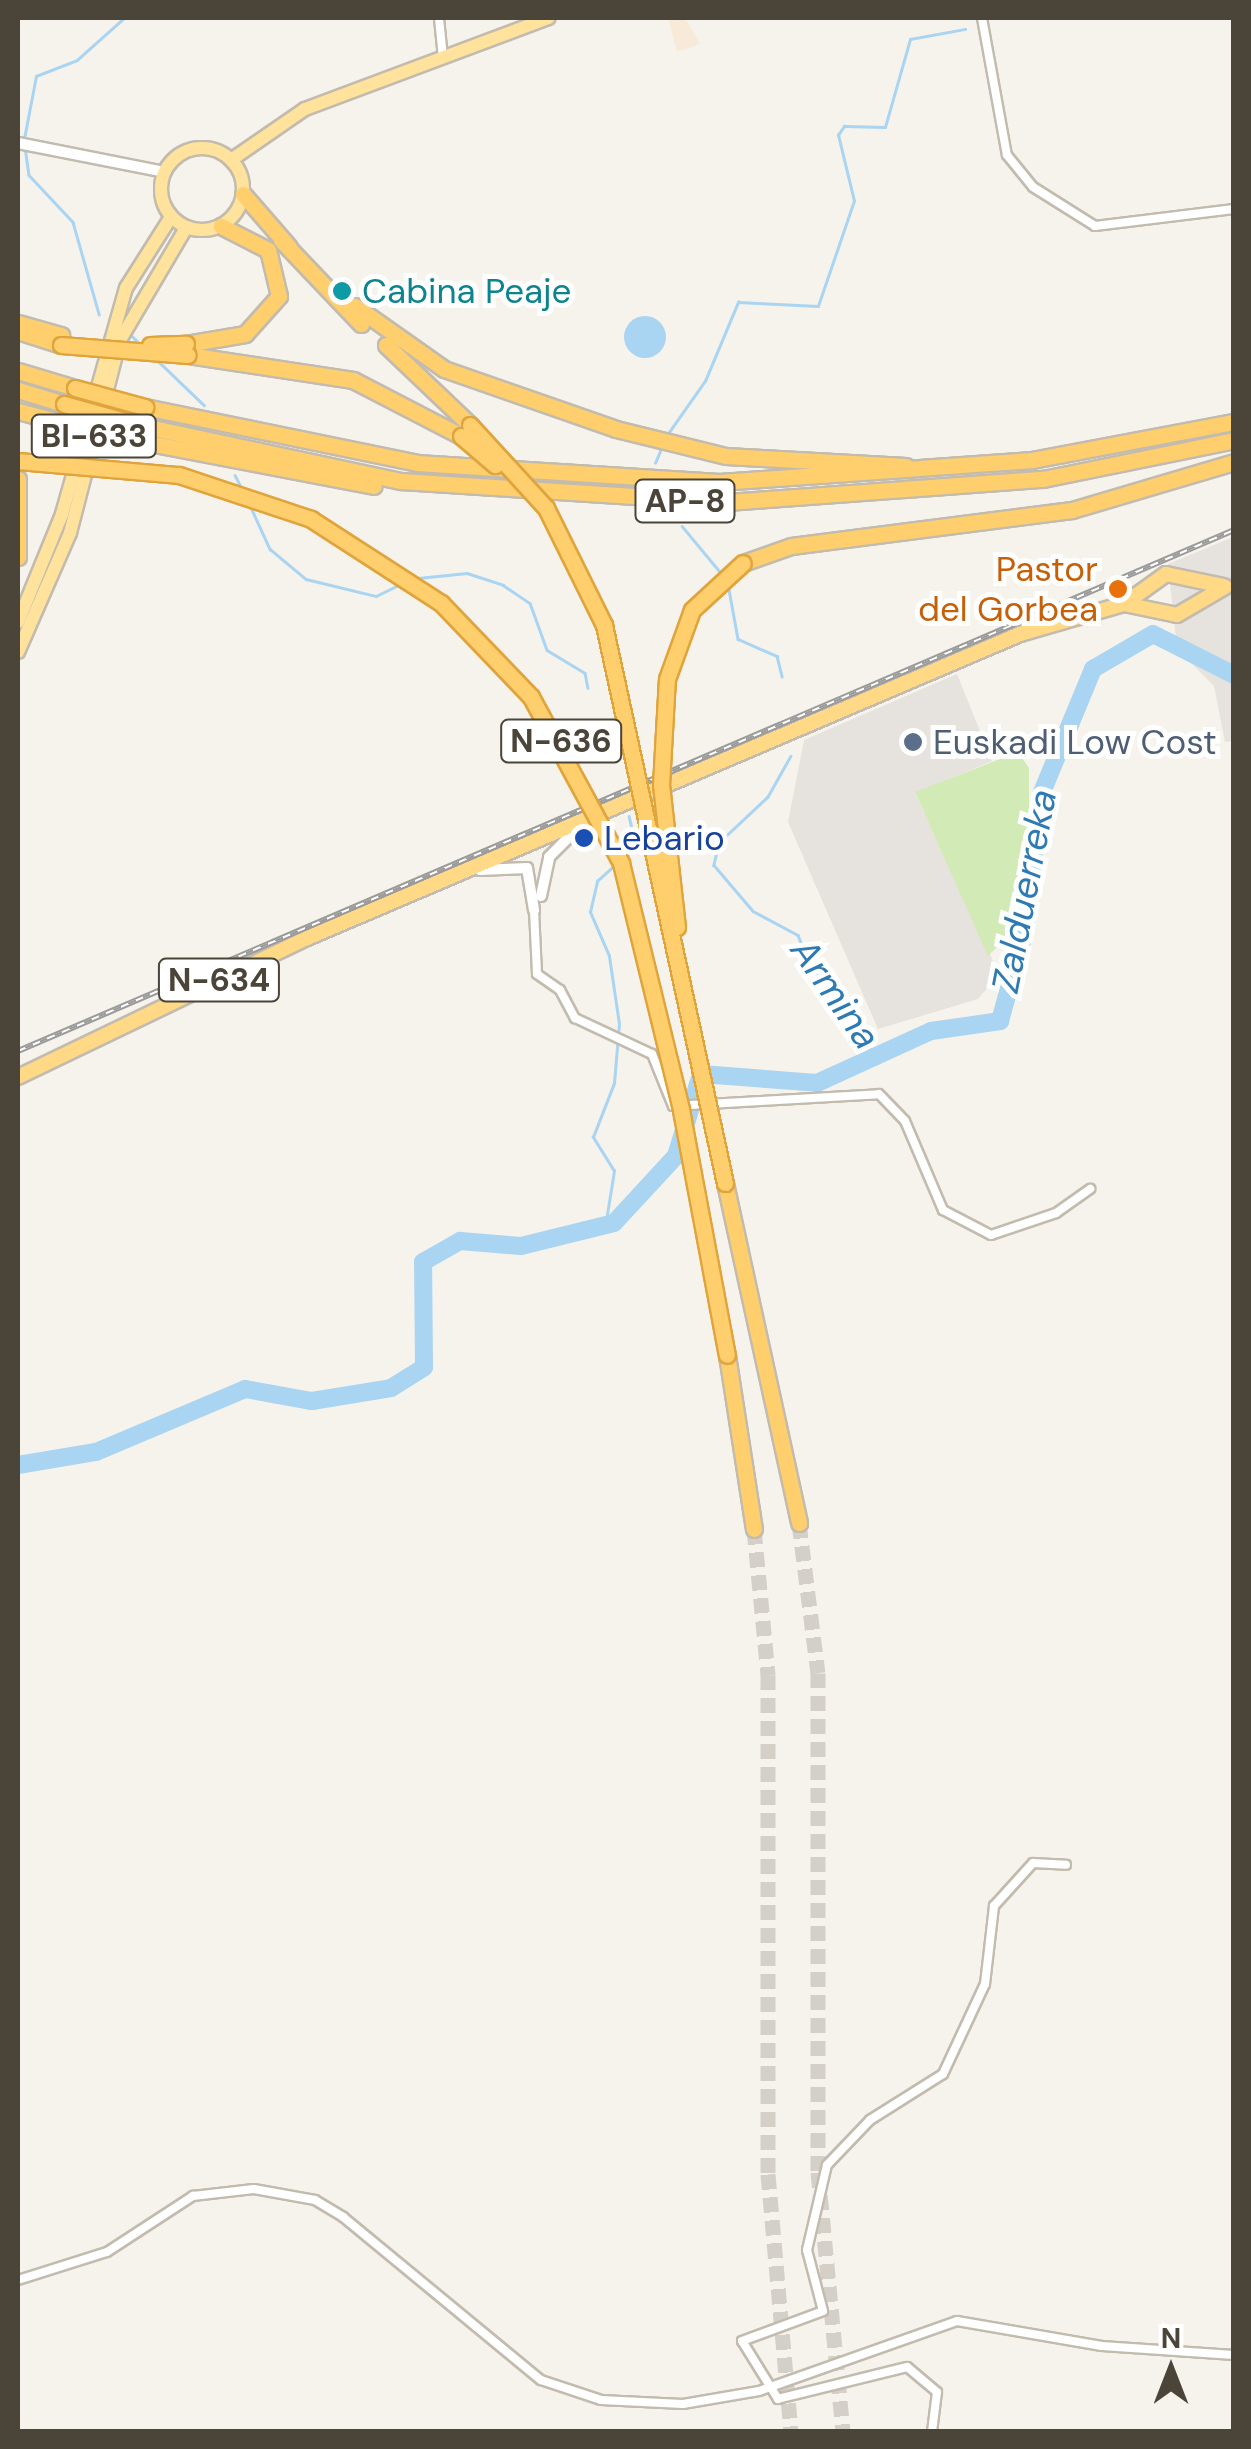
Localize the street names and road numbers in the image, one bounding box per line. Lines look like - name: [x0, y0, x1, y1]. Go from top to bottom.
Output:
- road number: BI-633: [29, 409, 159, 463]
- road number: AP-8: [632, 474, 738, 528]
- road number: N-636: [498, 714, 624, 768]
- road number: N-634: [156, 953, 282, 1007]

